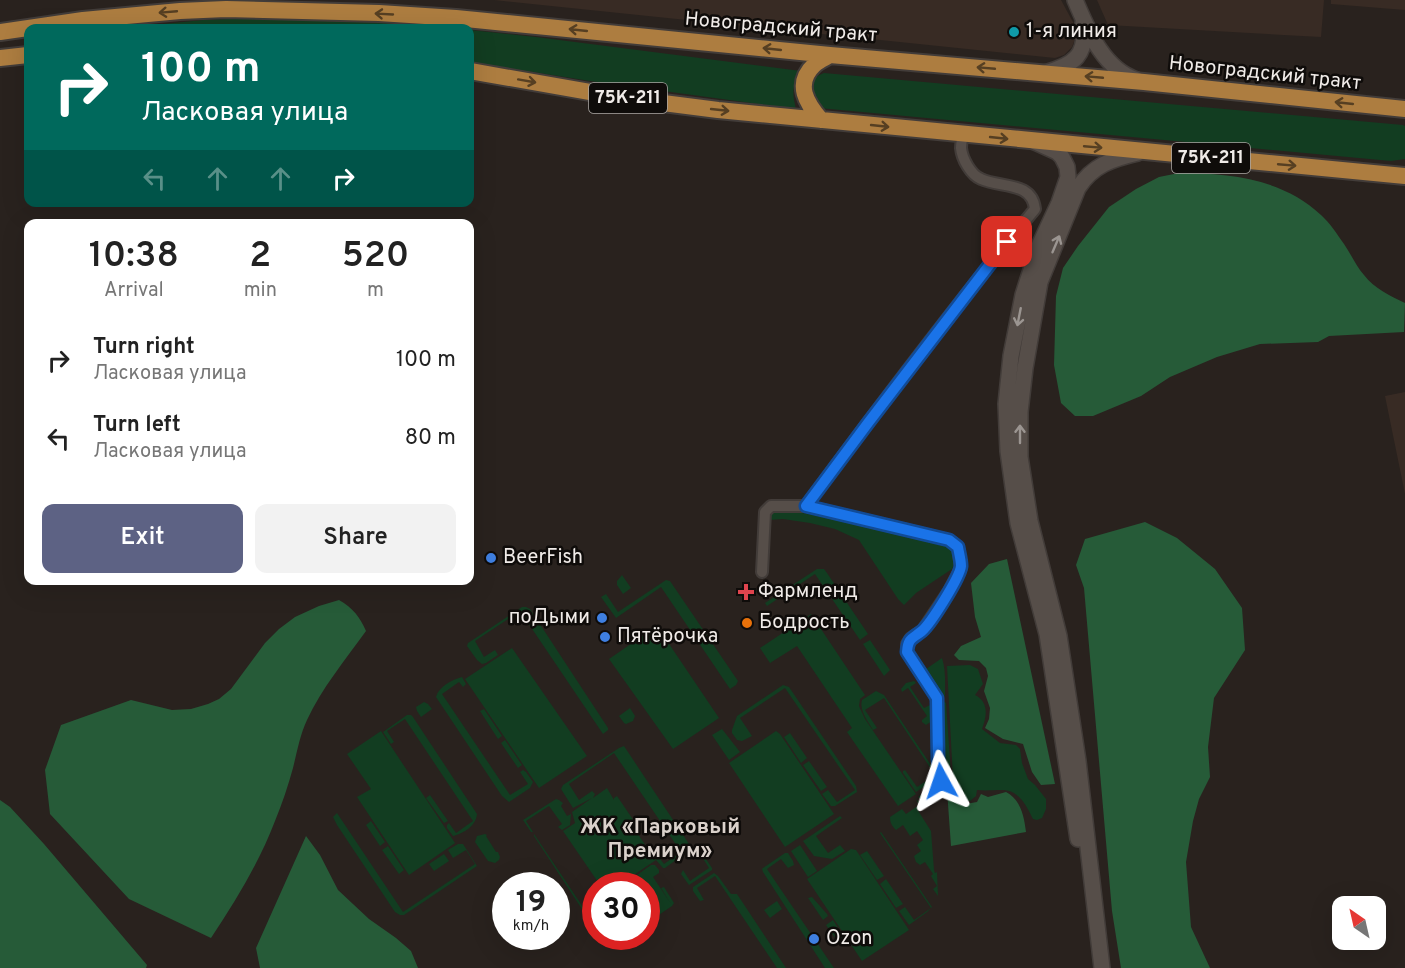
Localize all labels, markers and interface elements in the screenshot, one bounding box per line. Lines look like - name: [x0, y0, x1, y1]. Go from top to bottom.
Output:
- one-way arrow: [158, 7, 178, 18]
- street label: Новоградский тракт: [684, 7, 878, 49]
- one-way arrow: [374, 8, 394, 19]
- place label: 1-я линия: [1026, 19, 1117, 45]
- one-way arrow: [569, 24, 588, 35]
- marker: 1-я линия: [1007, 25, 1021, 39]
- one-way arrow: [763, 43, 782, 54]
- text: 100 m: [141, 44, 260, 97]
- icon: right: [42, 48, 120, 126]
- street label: Новоградский тракт: [1168, 51, 1362, 97]
- one-way arrow: [977, 62, 997, 73]
- one-way arrow: [1085, 71, 1105, 82]
- one-way arrow: [517, 76, 536, 87]
- road number: 75К-211: [589, 83, 667, 113]
- text: Ласковая улица: [141, 96, 348, 130]
- one-way arrow: [1334, 97, 1354, 108]
- one-way arrow: [709, 105, 729, 116]
- one-way arrow: [869, 121, 889, 132]
- one-way arrow: [988, 133, 1008, 144]
- one-way arrow: [1083, 142, 1103, 153]
- road number: 75К-211: [1172, 143, 1250, 173]
- one-way arrow: [1277, 160, 1297, 171]
- icon: left: [138, 162, 171, 195]
- icon: ahead: [201, 162, 234, 195]
- icon: ahead: [264, 162, 297, 195]
- icon: right: [327, 162, 360, 195]
- pin: [981, 216, 1032, 267]
- icon: arrive: [990, 225, 1023, 258]
- text: 10:38: [89, 234, 179, 280]
- text: 2: [249, 234, 271, 280]
- text: 520: [342, 234, 409, 280]
- one-way arrow: [1051, 235, 1062, 253]
- text: Arrival: [104, 278, 164, 304]
- text: min: [244, 278, 277, 304]
- text: m: [367, 278, 384, 304]
- one-way arrow: [1013, 307, 1024, 327]
- text: Turn right: [93, 334, 195, 361]
- icon: right: [42, 344, 75, 377]
- text: 100 m: [396, 347, 456, 374]
- text: Ласковая улица: [93, 361, 247, 387]
- text: Turn left: [93, 412, 181, 439]
- icon: left: [42, 422, 75, 455]
- one-way arrow: [1014, 424, 1026, 444]
- text: 80 m: [405, 425, 456, 452]
- text: Ласковая улица: [93, 439, 247, 465]
- button: Exit: [42, 504, 243, 573]
- button: Share: [255, 504, 456, 573]
- place label: BeerFish: [503, 545, 583, 571]
- marker: BeerFish: [484, 551, 498, 565]
- place label: Фармленд: [758, 579, 858, 605]
- marker: Фармленд: [739, 585, 753, 599]
- place label: поДыми: [509, 605, 590, 631]
- place label: Бодрость: [759, 610, 850, 636]
- marker: поДыми: [595, 611, 609, 625]
- marker: Бодрость: [740, 616, 754, 630]
- place label: Пятёрочка: [617, 624, 718, 650]
- marker: Пятёрочка: [598, 630, 612, 644]
- position arrow: [909, 749, 973, 813]
- district label: ЖК «Парковый Премиум»: [580, 814, 740, 865]
- speed limit sign: 30: [582, 872, 660, 950]
- text: 19: [516, 885, 546, 922]
- north arrow: [1332, 896, 1386, 950]
- map controls: [1332, 896, 1386, 950]
- text: km/h: [513, 917, 549, 936]
- place label: Ozon: [826, 926, 872, 952]
- marker: Ozon: [807, 932, 821, 946]

